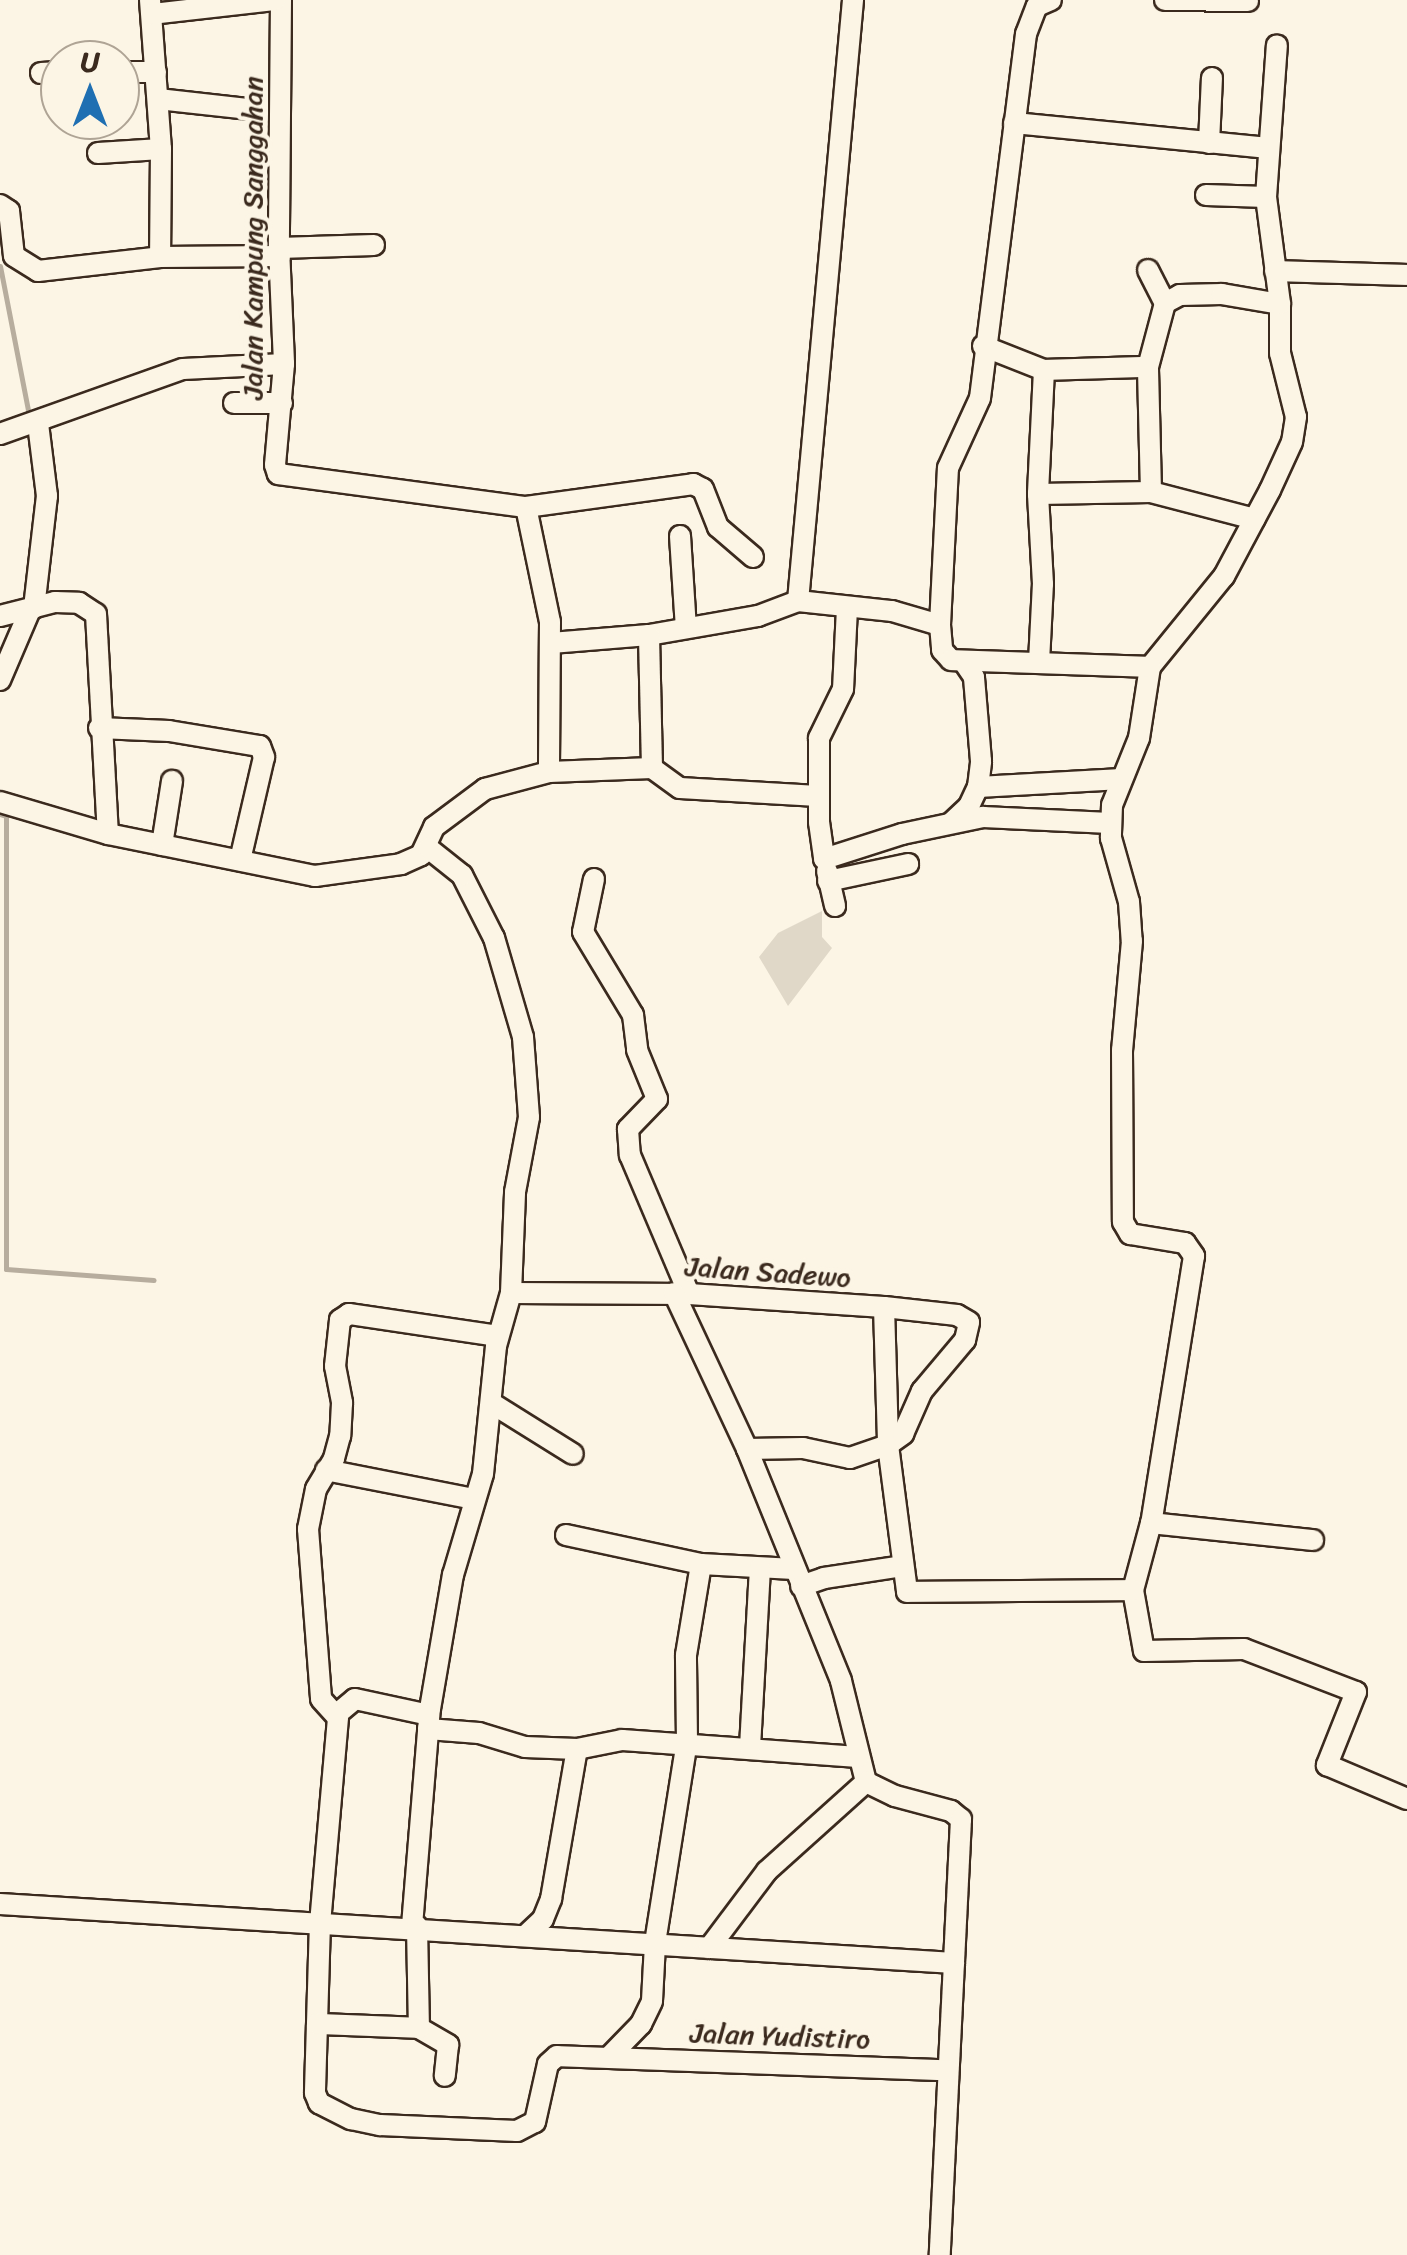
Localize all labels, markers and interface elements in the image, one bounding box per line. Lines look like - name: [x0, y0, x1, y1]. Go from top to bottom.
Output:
- text: U: [81, 37, 99, 86]
- north arrow: [40, 40, 140, 140]
- street label: Jalan Kampung Sanggahan: [236, 76, 270, 400]
- street label: Jalan Sadewo: [684, 1249, 852, 1295]
- street label: Jalan Yudistiro: [690, 2016, 870, 2056]

